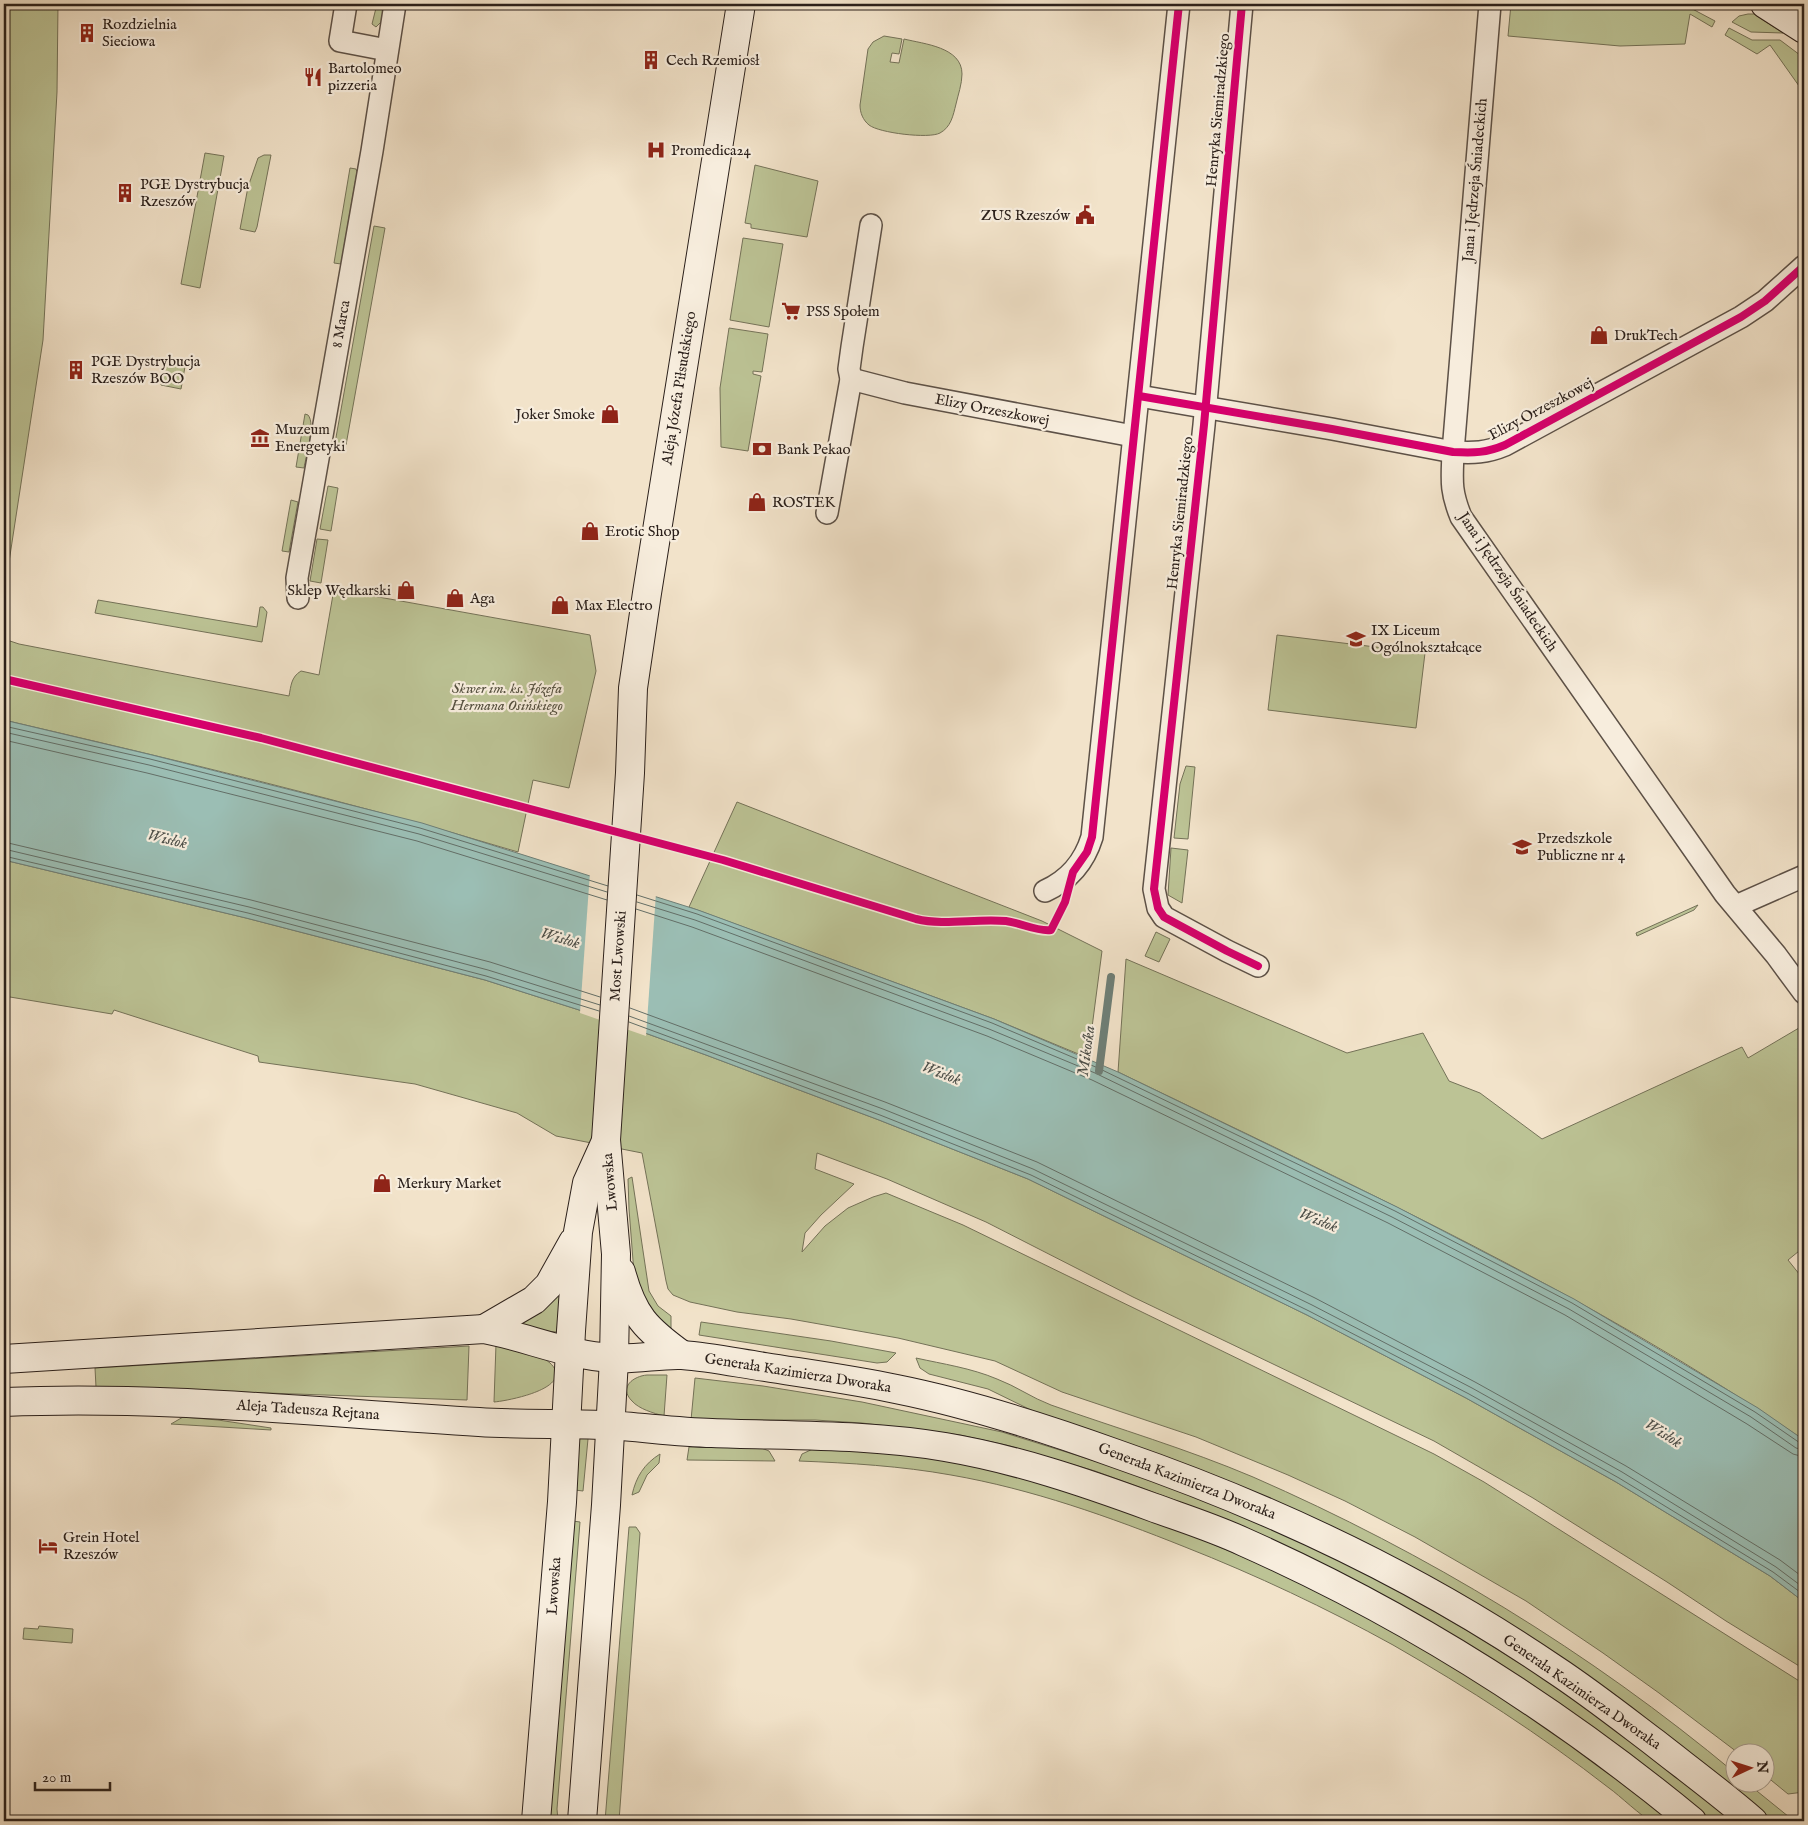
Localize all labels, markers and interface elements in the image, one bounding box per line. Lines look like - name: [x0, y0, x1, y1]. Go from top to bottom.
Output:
- place label: Rozdzielnia Sieciowa: [102, 15, 177, 51]
- building icon: Rozdzielnia Sieciowa: [76, 22, 98, 44]
- street label: Henryka Siemiradzkiego: [1202, 32, 1234, 188]
- building icon: Cech Rzemiosł: [640, 49, 662, 71]
- place label: Cech Rzemiosł: [666, 51, 760, 70]
- place label: Bartolomeo pizzeria: [328, 59, 402, 95]
- restaurant icon: Bartolomeo pizzeria: [302, 66, 324, 88]
- street label: Jana i Jędrzeja Śniadeckich: [1458, 97, 1492, 265]
- hospital icon: Promedica24: [645, 139, 667, 161]
- place label: Promedica24: [671, 141, 752, 160]
- place label: PGE Dystrybucja Rzeszów: [140, 175, 250, 211]
- building icon: PGE Dystrybucja Rzeszów: [114, 182, 136, 204]
- public building icon: ZUS Rzeszów: [1074, 204, 1096, 226]
- place label: ZUS Rzeszów: [981, 206, 1071, 225]
- street label: 8 Marca: [327, 298, 355, 349]
- supermarket icon: PSS Społem: [780, 300, 802, 322]
- place label: PSS Społem: [806, 302, 880, 321]
- street label: Aleja Józefa Piłsudskiego: [657, 310, 701, 467]
- shop icon: DrukTech: [1588, 324, 1610, 346]
- place label: DrukTech: [1614, 326, 1678, 345]
- place label: PGE Dystrybucja Rzeszów BOO: [91, 352, 201, 388]
- building icon: PGE Dystrybucja Rzeszów BOO: [65, 359, 87, 381]
- street label: Elizy Orzeszkowej: [1485, 373, 1597, 445]
- street label: Elizy Orzeszkowej: [933, 390, 1051, 430]
- shop icon: Joker Smoke: [599, 403, 621, 425]
- place label: Joker Smoke: [514, 405, 595, 424]
- place label: Muzeum Energetyki: [275, 420, 345, 456]
- museum icon: Muzeum Energetyki: [249, 427, 271, 449]
- street label: Henryka Siemiradzkiego: [1162, 435, 1198, 591]
- bank icon: Bank Pekao: [751, 438, 773, 460]
- place label: Bank Pekao: [777, 440, 851, 459]
- shop icon: ROSTEK: [746, 491, 768, 513]
- place label: ROSTEK: [772, 493, 836, 512]
- street label: Jana i Jędrzeja Śniadeckich: [1453, 507, 1562, 655]
- shop icon: Erotic Shop: [579, 520, 601, 542]
- place label: Erotic Shop: [605, 522, 680, 541]
- shop icon: Sklep Wędkarski: [395, 579, 417, 601]
- place label: Sklep Wędkarski: [287, 581, 391, 600]
- shop icon: Aga: [444, 587, 466, 609]
- place label: Aga: [469, 589, 495, 608]
- shop icon: Max Electro: [549, 594, 571, 616]
- place label: Max Electro: [575, 596, 653, 615]
- place label: IX Liceum Ogólnokształcące: [1371, 621, 1482, 657]
- school or university icon: IX Liceum Ogólnokształcące: [1345, 628, 1367, 650]
- park label: Skwer im. ks. Józefa Hermana Osińskiego: [450, 679, 563, 716]
- water label: Wisłok: [145, 826, 189, 854]
- place label: Przedszkole Publiczne nr 4: [1537, 829, 1626, 865]
- school or university icon: Przedszkole Publiczne nr 4: [1511, 836, 1533, 858]
- street label: Most Lwowski: [605, 910, 631, 1002]
- water label: Wisłok: [538, 924, 583, 954]
- water label: Mikośka: [1074, 1024, 1100, 1078]
- water label: Wisłok: [919, 1057, 964, 1091]
- street label: Lwowska: [598, 1152, 622, 1212]
- shop icon: Merkury Market: [371, 1172, 393, 1194]
- place label: Merkury Market: [397, 1174, 501, 1193]
- water label: Wisłok: [1296, 1204, 1341, 1238]
- street label: Generała Kazimierza Dworaka: [703, 1349, 893, 1397]
- street label: Aleja Tadeusza Rejtana: [235, 1395, 381, 1425]
- water label: Wisłok: [1641, 1415, 1686, 1453]
- street label: Generała Kazimierza Dworaka: [1095, 1438, 1279, 1524]
- place label: Grein Hotel Rzeszów: [63, 1528, 140, 1564]
- hotel icon: Grein Hotel Rzeszów: [37, 1535, 59, 1557]
- street label: Lwowska: [543, 1556, 566, 1615]
- street label: Generała Kazimierza Dworaka: [1499, 1630, 1665, 1754]
- north arrow: [1726, 1742, 1776, 1792]
- text: N: [1753, 1759, 1771, 1774]
- scale bar: [35, 1760, 110, 1792]
- text: 20 m: [42, 1768, 72, 1787]

